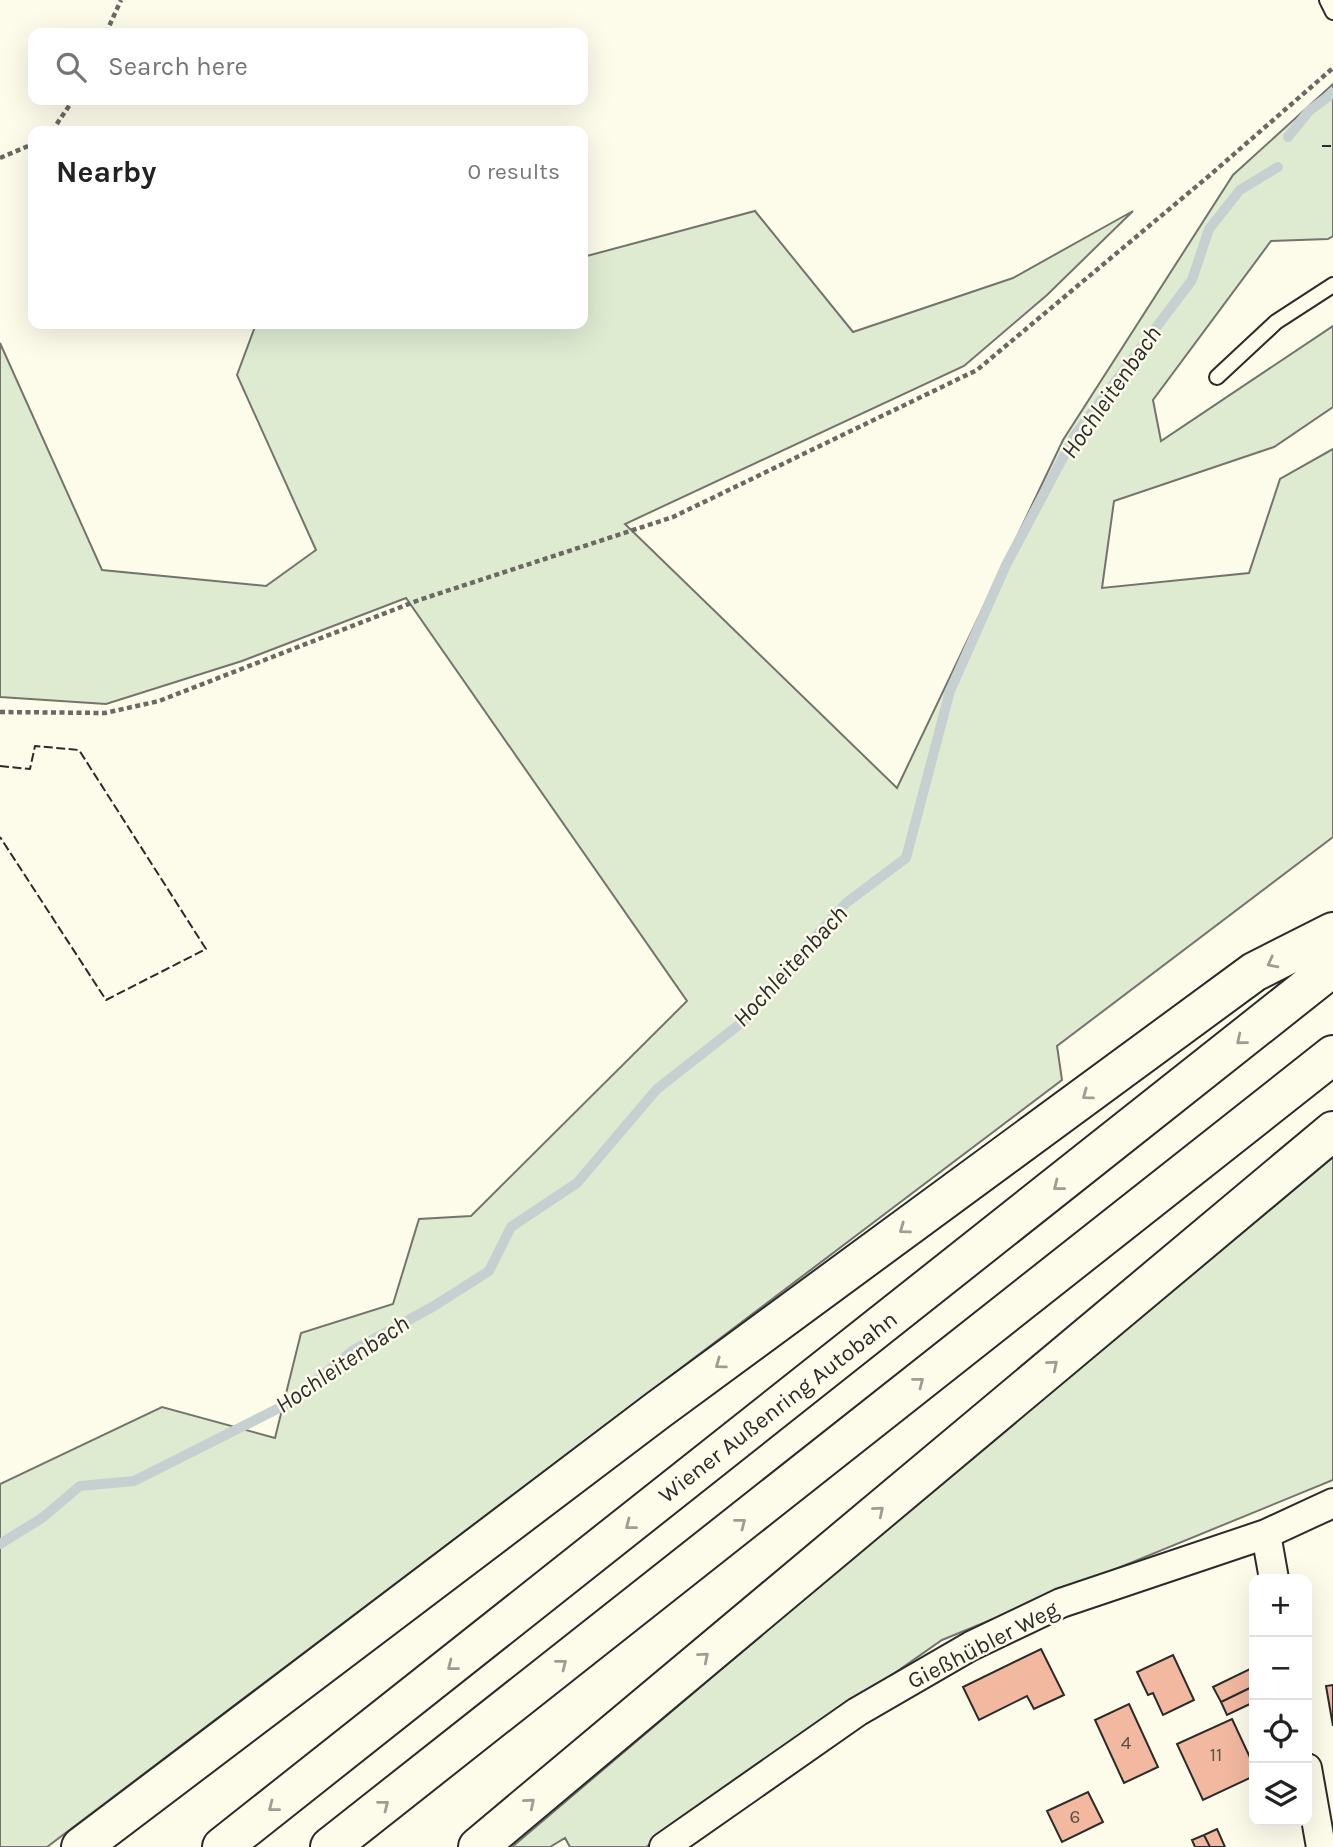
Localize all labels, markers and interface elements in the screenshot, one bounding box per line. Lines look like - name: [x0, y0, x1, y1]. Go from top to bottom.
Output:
- search box: [28, 28, 588, 105]
- icon: search: [52, 48, 90, 86]
- text: Search here: [108, 51, 248, 82]
- text: Nearby: [56, 154, 156, 190]
- text: 0 results: [468, 158, 560, 185]
- water label: Hochleitenbach: [1055, 320, 1167, 464]
- water label: Hochleitenbach: [727, 900, 853, 1032]
- one-way arrow: [1267, 954, 1279, 968]
- one-way arrow: [1237, 1032, 1249, 1045]
- one-way arrow: [1082, 1086, 1095, 1099]
- one-way arrow: [1054, 1177, 1066, 1190]
- one-way arrow: [899, 1221, 912, 1234]
- street label: Wiener Außenring Autobahn: [653, 1305, 903, 1509]
- water label: Hochleitenbach: [270, 1309, 414, 1419]
- one-way arrow: [716, 1356, 728, 1368]
- one-way arrow: [1045, 1361, 1058, 1373]
- one-way arrow: [912, 1377, 924, 1390]
- one-way arrow: [870, 1507, 883, 1519]
- one-way arrow: [625, 1516, 638, 1529]
- one-way arrow: [733, 1518, 745, 1531]
- map controls: [1249, 1574, 1312, 1826]
- button: +: [1249, 1574, 1312, 1637]
- street label: Gießhübler Weg: [903, 1595, 1063, 1695]
- button: −: [1249, 1637, 1312, 1700]
- one-way arrow: [696, 1653, 709, 1665]
- one-way arrow: [447, 1657, 459, 1670]
- one-way arrow: [555, 1659, 567, 1672]
- button: locate: [1249, 1700, 1312, 1763]
- house number: 4: [1121, 1732, 1132, 1754]
- house number: 11: [1210, 1744, 1222, 1766]
- button: layers: [1249, 1763, 1312, 1826]
- one-way arrow: [269, 1798, 281, 1811]
- one-way arrow: [521, 1799, 534, 1811]
- one-way arrow: [376, 1800, 388, 1813]
- house number: 6: [1070, 1806, 1080, 1828]

